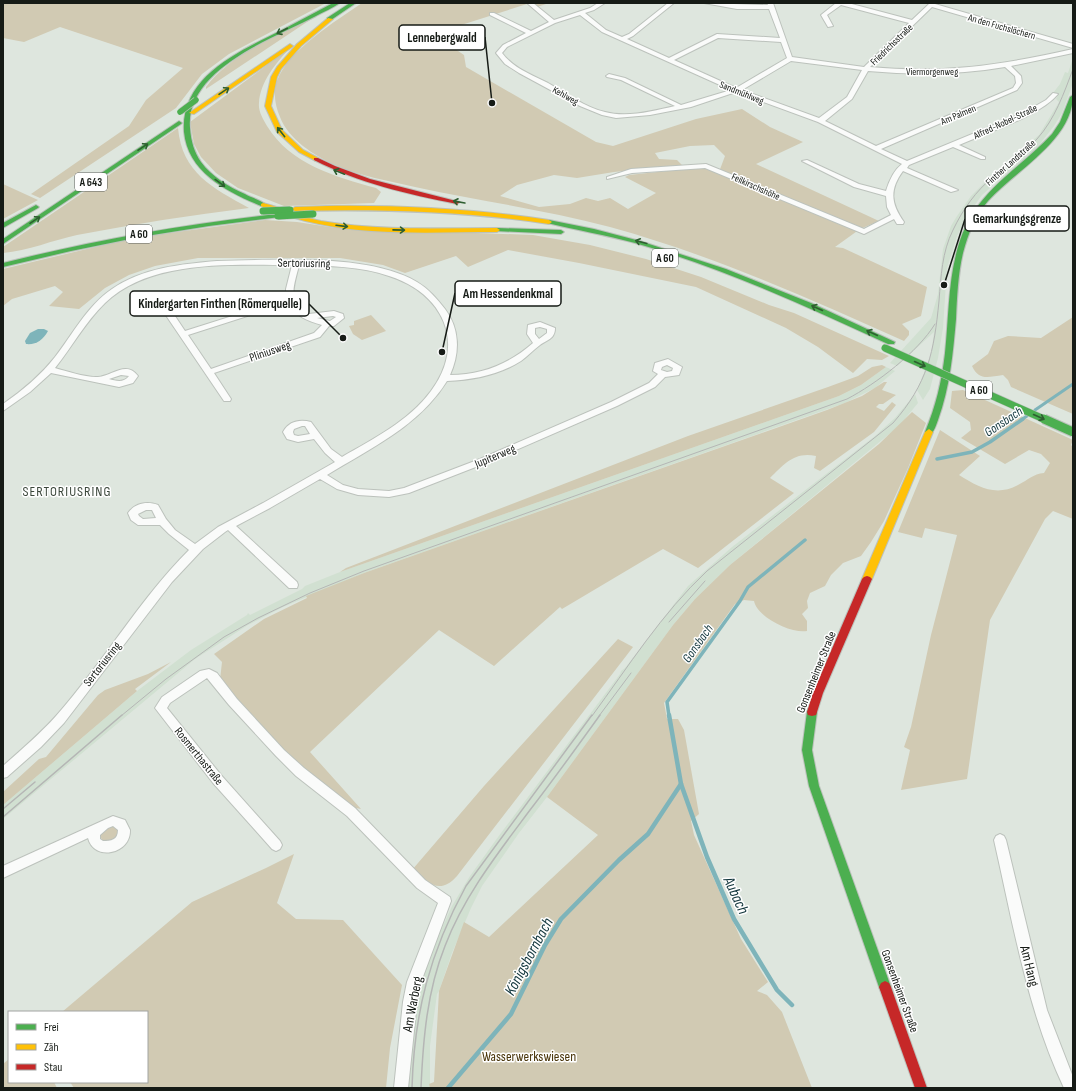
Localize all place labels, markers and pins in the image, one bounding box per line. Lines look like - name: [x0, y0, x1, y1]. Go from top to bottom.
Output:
- callout: Lennebergwald: [399, 25, 485, 50]
- callout: Gemarkungsgrenze: [965, 206, 1069, 231]
- callout: Am Hessendenkmal: [455, 281, 561, 306]
- callout: Kindergarten Finthen (Römerquelle): [130, 291, 309, 316]

